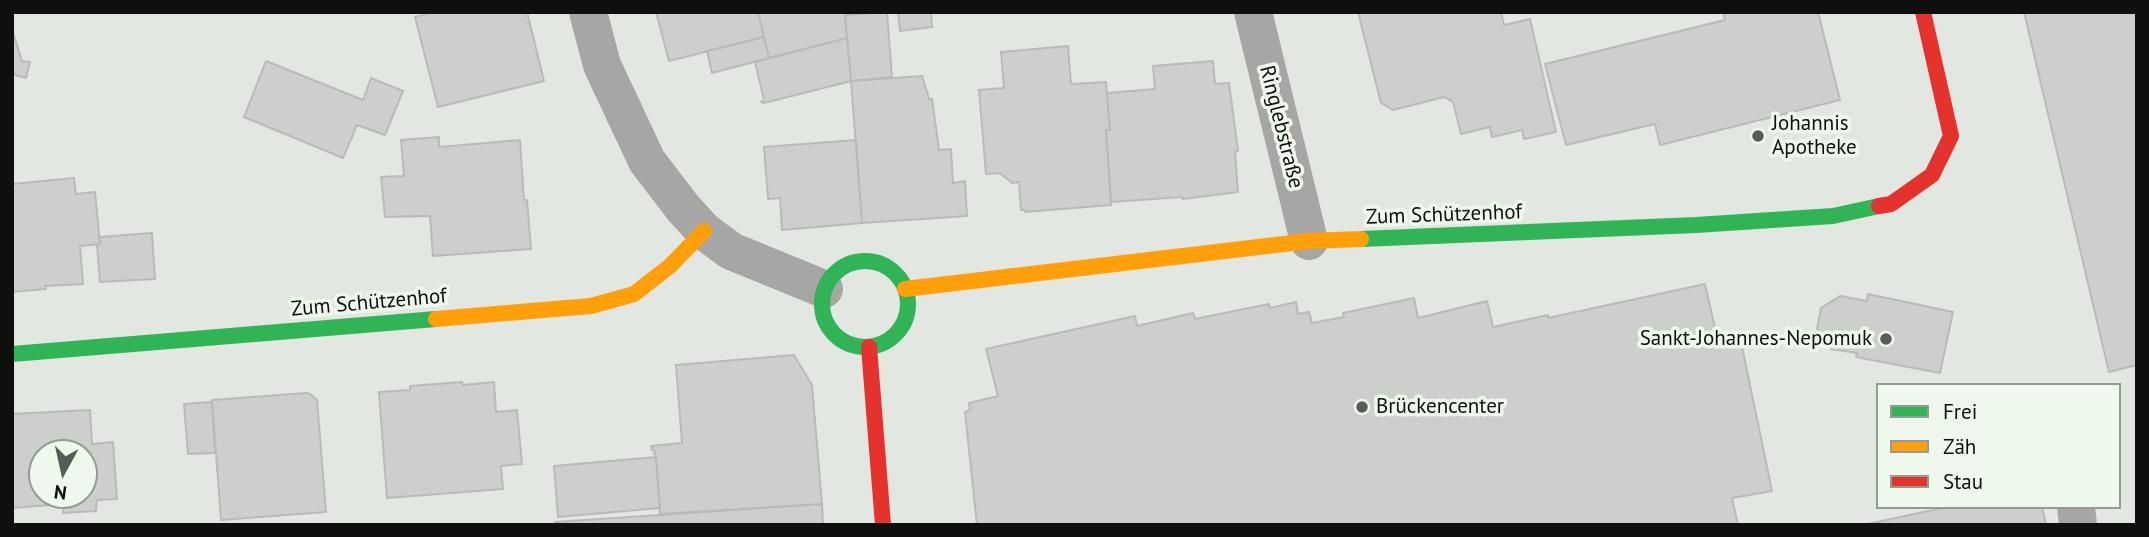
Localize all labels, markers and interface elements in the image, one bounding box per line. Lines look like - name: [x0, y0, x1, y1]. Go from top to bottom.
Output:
- street label: Ringlebstraße: [1254, 63, 1308, 191]
- place label: Johannis Apotheke: [1772, 111, 1857, 161]
- marker: Johannis Apotheke: [1750, 128, 1766, 144]
- street label: Zum Schützenhof: [1366, 200, 1522, 230]
- street label: Zum Schützenhof: [290, 284, 448, 322]
- place label: Sankt-Johannes-Nepomuk: [1640, 326, 1872, 352]
- marker: Sankt-Johannes-Nepomuk: [1878, 331, 1894, 347]
- legend: [1876, 383, 2121, 509]
- place label: Brückencenter: [1376, 394, 1504, 420]
- text: Frei: [1943, 398, 1977, 425]
- marker: Brückencenter: [1354, 399, 1370, 415]
- text: Zäh: [1943, 433, 1976, 460]
- north arrow: [28, 439, 98, 509]
- text: Stau: [1943, 468, 1983, 495]
- text: N: [53, 480, 68, 506]

